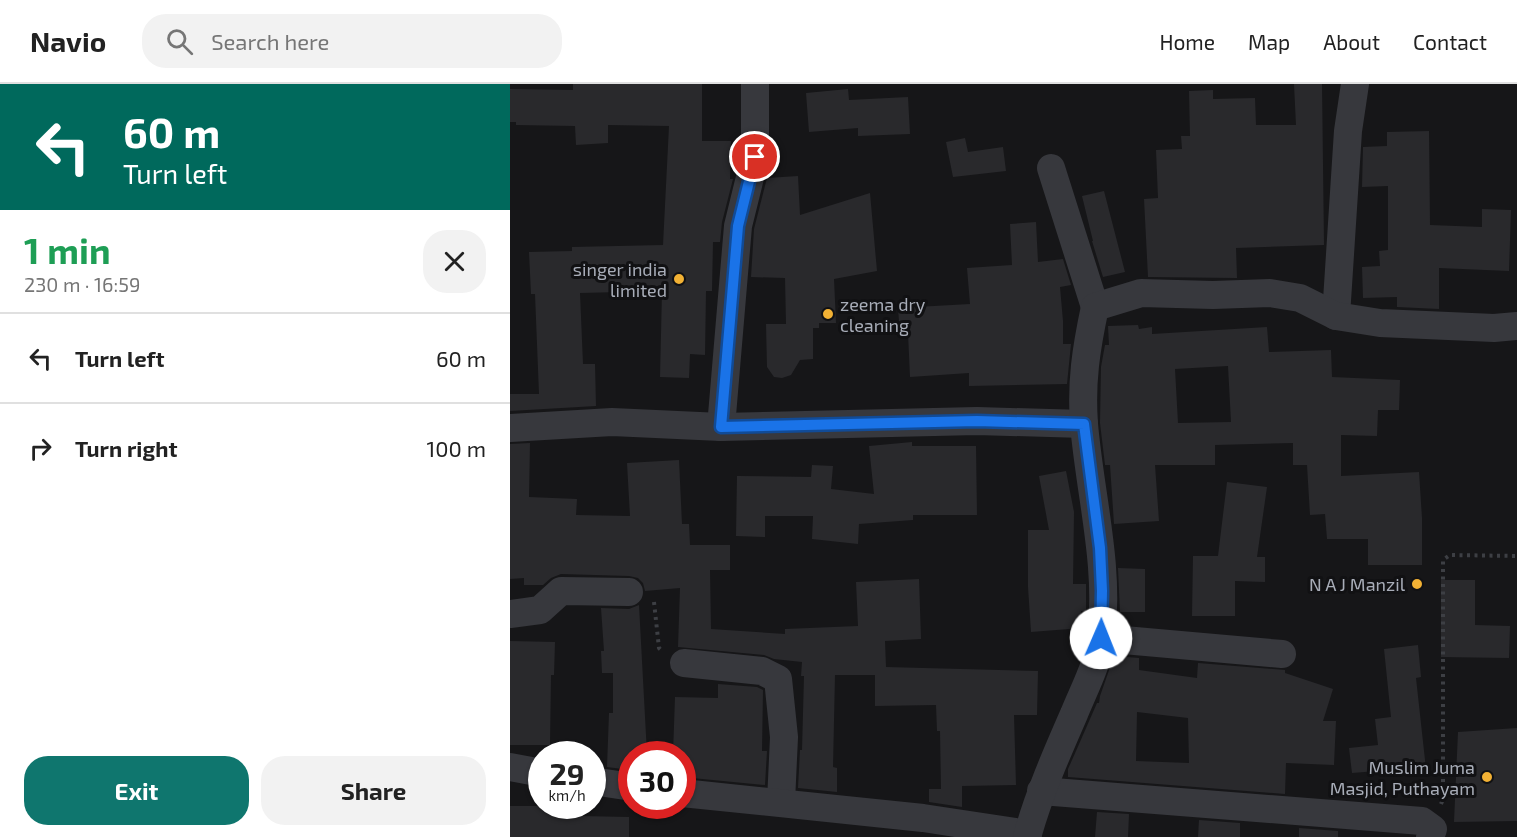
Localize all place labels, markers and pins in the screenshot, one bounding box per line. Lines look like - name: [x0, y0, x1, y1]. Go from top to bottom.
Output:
- pin: [729, 131, 780, 182]
- place label: singer india limited: [573, 258, 667, 301]
- marker: singer india limited: [672, 272, 686, 286]
- place label: zeema dry cleaning: [840, 293, 926, 336]
- marker: zeema dry cleaning: [821, 307, 835, 321]
- place label: N A J Manzil: [1309, 573, 1406, 595]
- marker: N A J Manzil: [1410, 577, 1424, 591]
- place label: Muslim Juma Masjid, Puthayam: [1330, 756, 1475, 799]
- marker: Muslim Juma Masjid, Puthayam: [1480, 770, 1494, 784]

